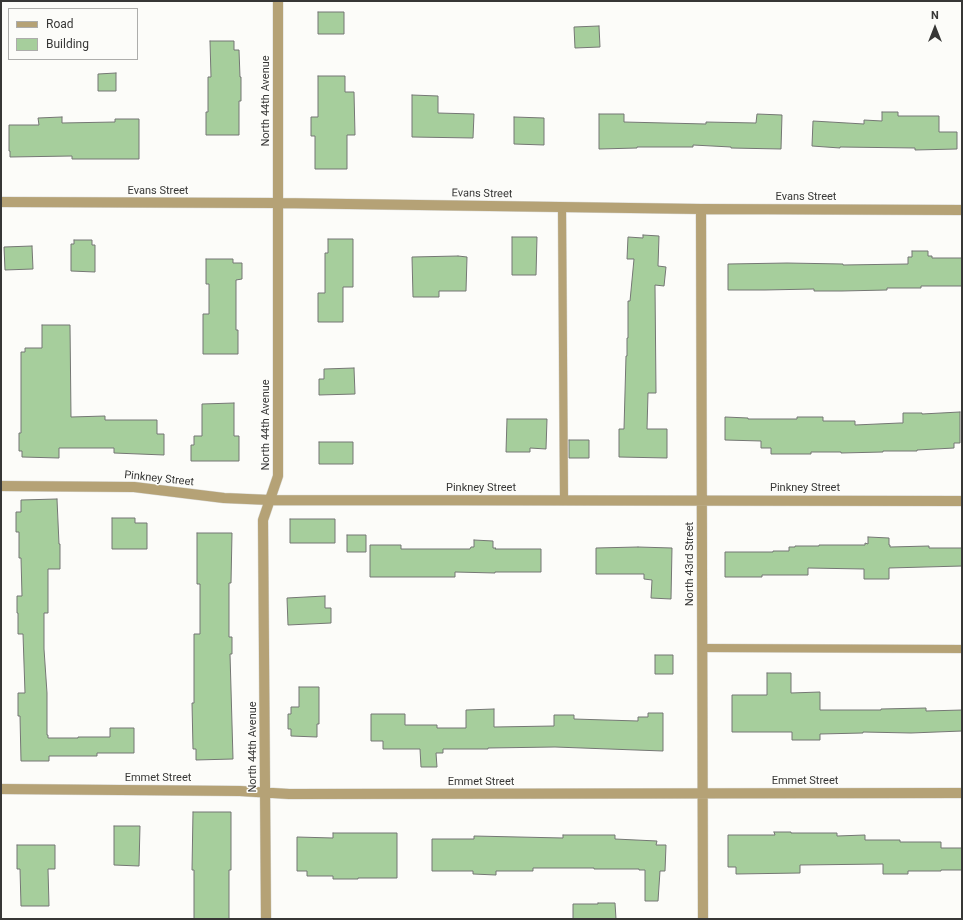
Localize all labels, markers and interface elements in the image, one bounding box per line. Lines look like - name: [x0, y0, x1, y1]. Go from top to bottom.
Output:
- legend: [8, 8, 138, 60]
- north arrow: [915, 8, 955, 48]
- text: N: [931, 9, 939, 22]
- text: Road: [46, 17, 74, 31]
- text: Building: [46, 37, 89, 51]
- street label: North 44th Avenue: [259, 55, 273, 147]
- street label: Evans Street: [128, 184, 188, 198]
- street label: Evans Street: [451, 187, 513, 201]
- street label: Evans Street: [776, 190, 836, 204]
- street label: North 44th Avenue: [259, 379, 273, 471]
- street label: Pinkney Street: [123, 469, 195, 489]
- street label: Pinkney Street: [446, 481, 516, 495]
- street label: Pinkney Street: [770, 481, 840, 495]
- street label: North 43rd Street: [683, 522, 697, 606]
- street label: North 44th Avenue: [246, 701, 260, 793]
- street label: Emmet Street: [125, 771, 191, 785]
- street label: Emmet Street: [772, 774, 838, 788]
- street label: Emmet Street: [448, 775, 514, 789]

